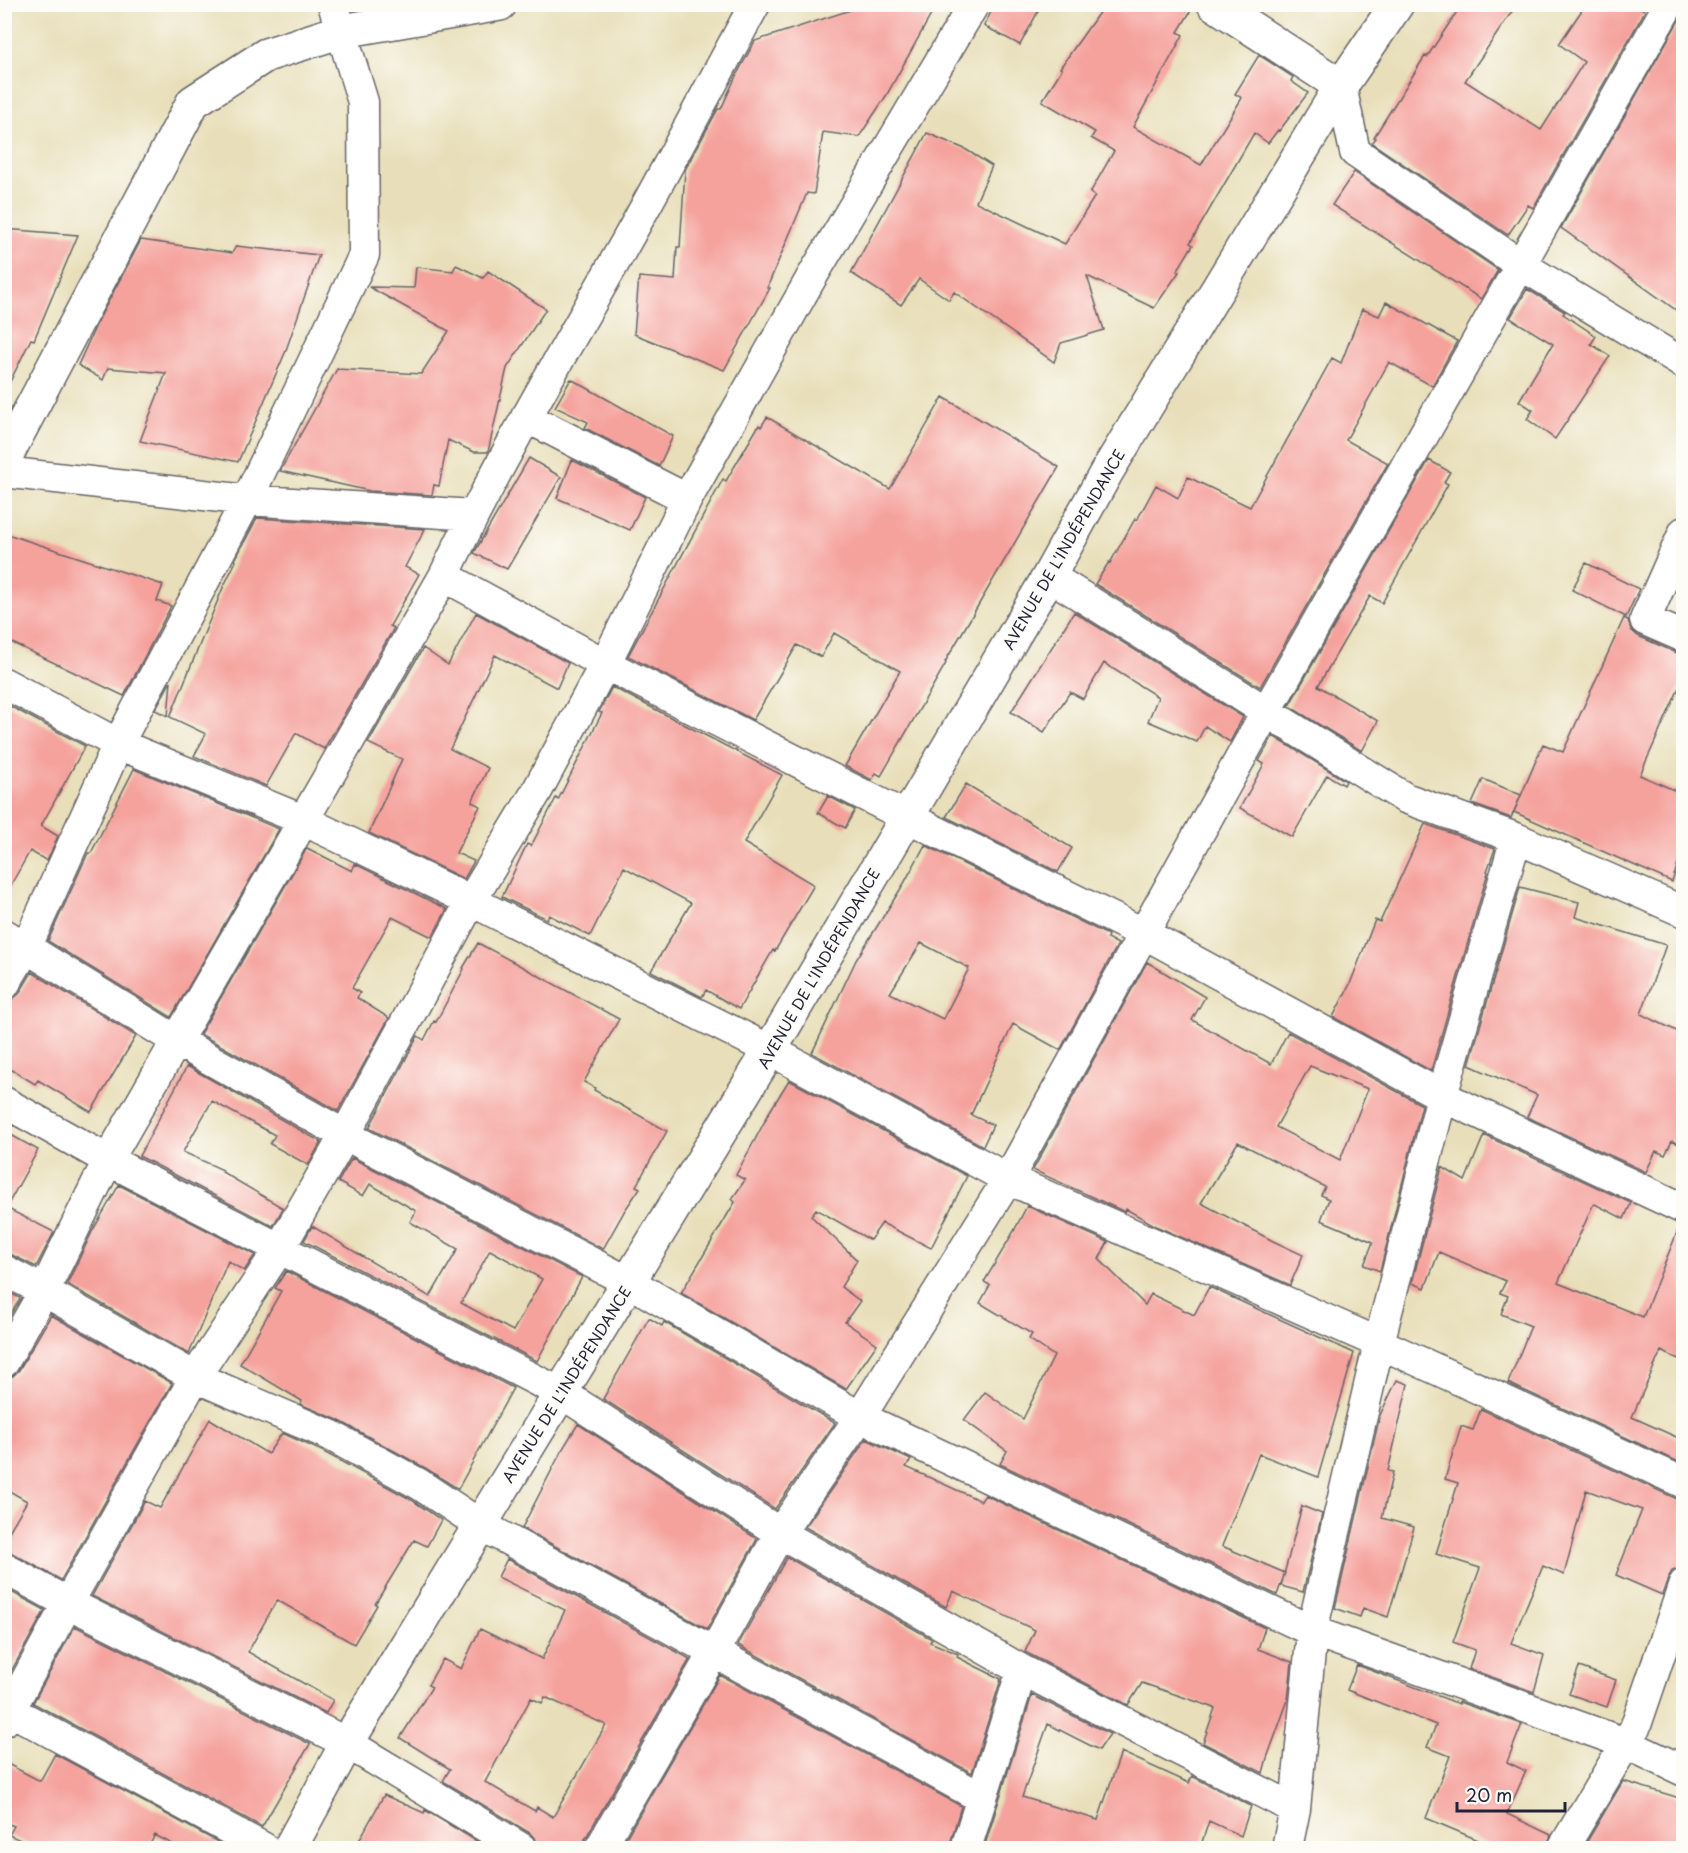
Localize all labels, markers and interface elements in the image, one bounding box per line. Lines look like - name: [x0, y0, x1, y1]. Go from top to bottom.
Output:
- street label: AVENUE DE L'INDÉPENDANCE: [996, 445, 1130, 653]
- street label: AVENUE DE L'INDÉPENDANCE: [751, 864, 885, 1072]
- street label: AVENUE DE L'INDÉPENDANCE: [496, 1281, 636, 1487]
- scale bar: [1457, 1775, 1565, 1813]
- text: 20 m: [1466, 1781, 1512, 1808]

